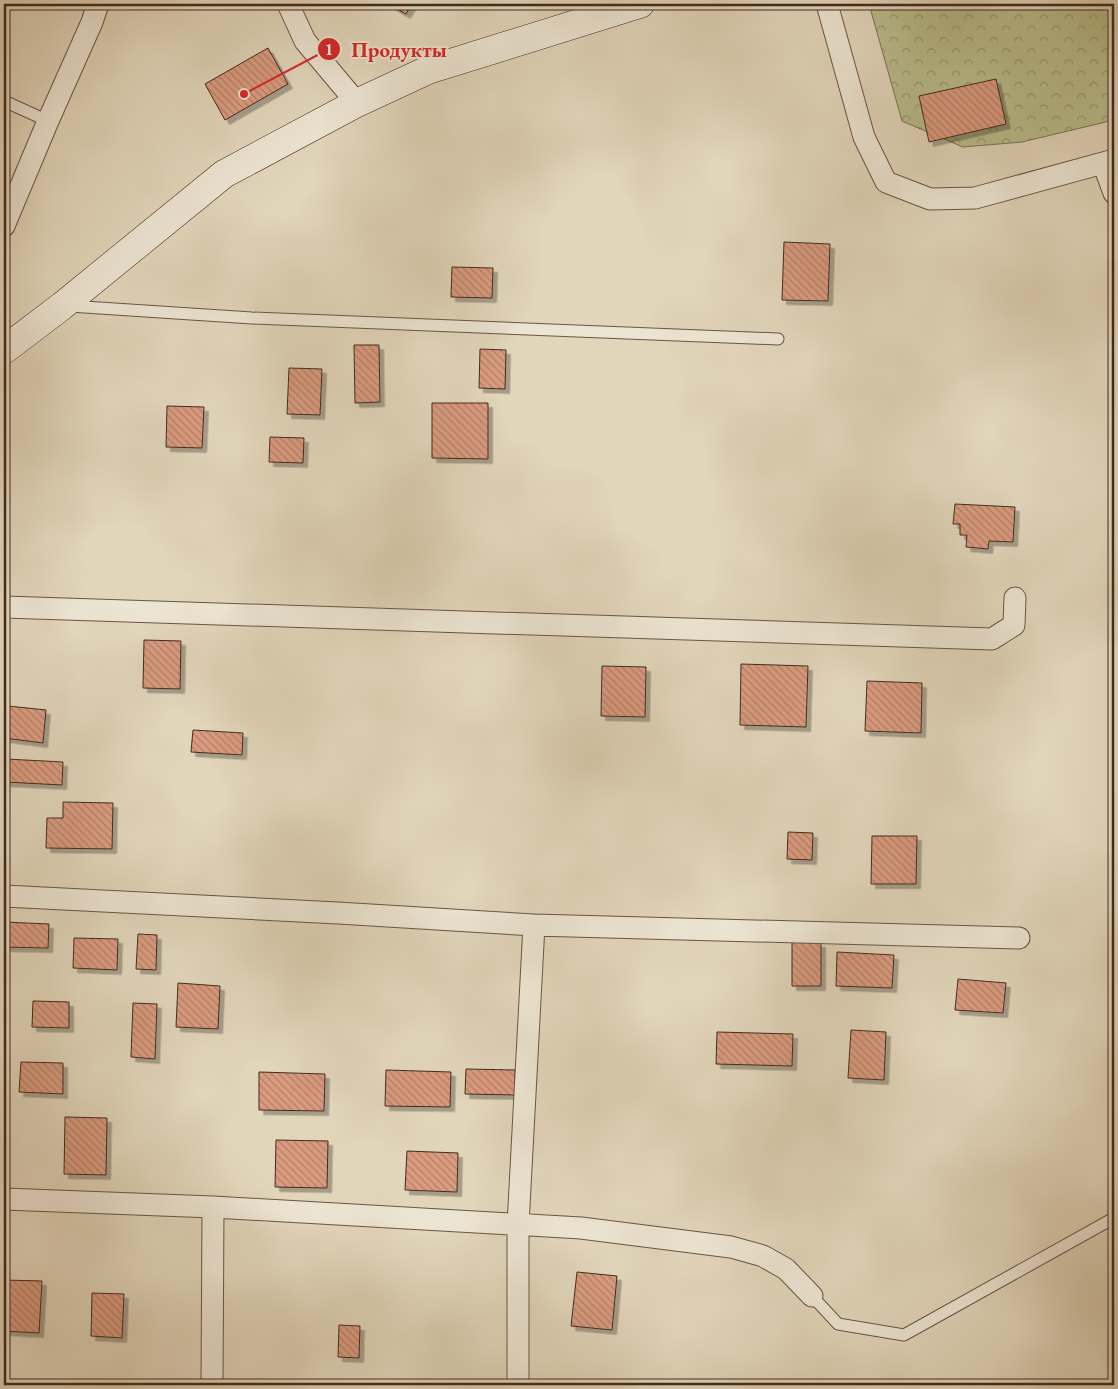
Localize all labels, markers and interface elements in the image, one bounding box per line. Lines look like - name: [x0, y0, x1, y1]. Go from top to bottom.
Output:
- callout: Продукты: [316, 31, 457, 67]
- text: Продукты: [351, 36, 447, 63]
- text: 1: [325, 40, 333, 59]

